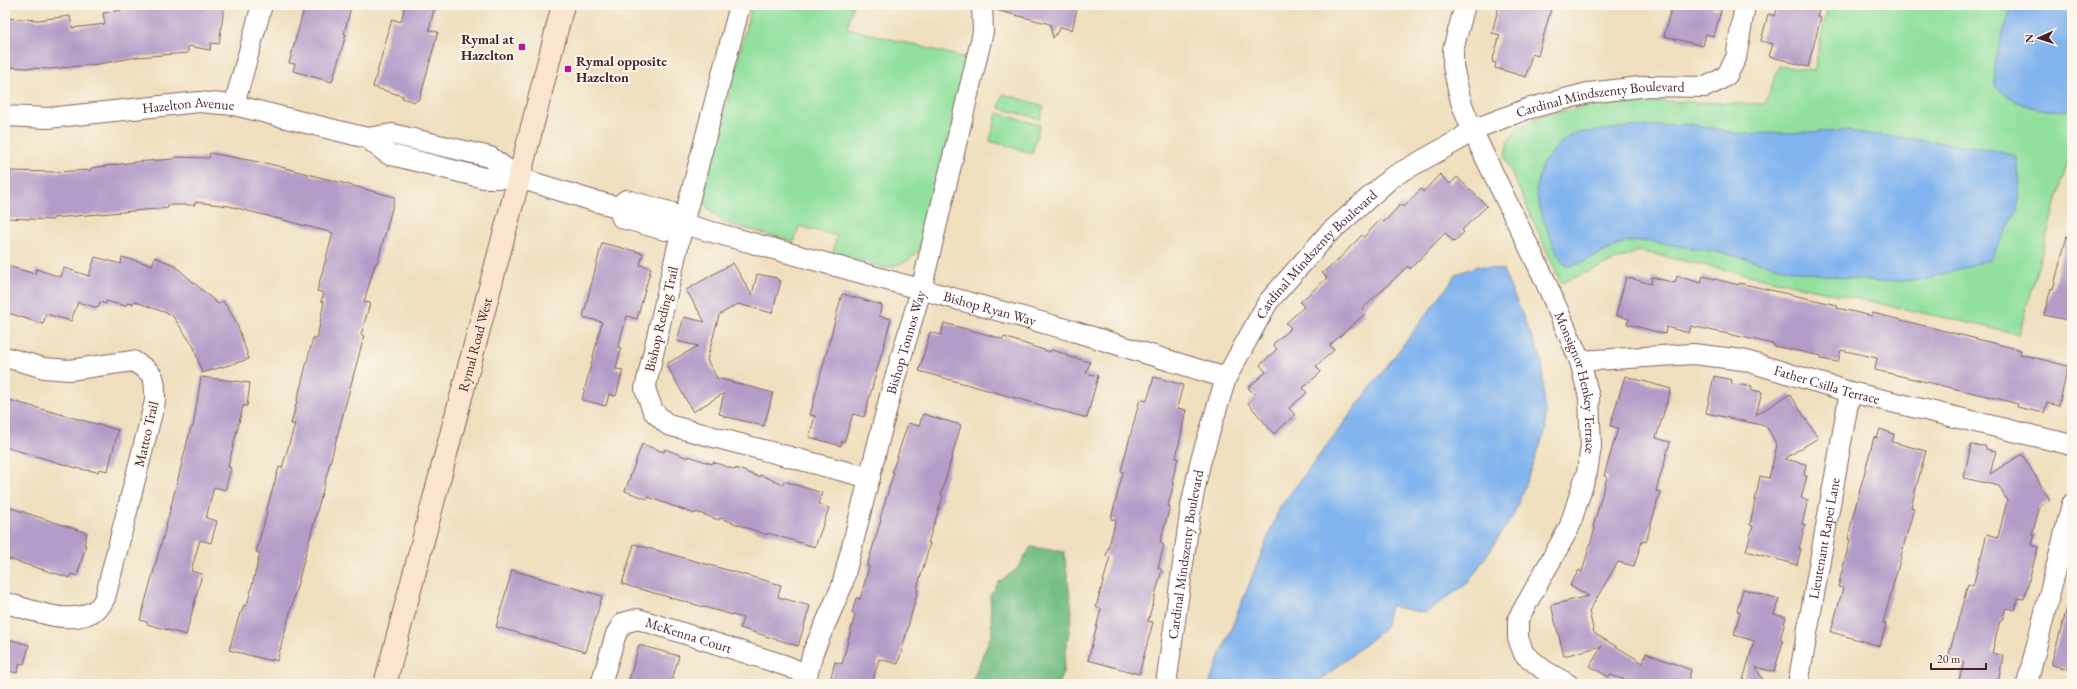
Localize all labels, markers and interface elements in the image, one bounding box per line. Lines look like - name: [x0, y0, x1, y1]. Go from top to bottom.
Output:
- north arrow: [2019, 18, 2059, 58]
- place label: Rymal at Hazelton: [461, 30, 515, 64]
- text: N: [2022, 34, 2036, 43]
- marker: Rymal at Hazelton: [517, 42, 527, 52]
- place label: Rymal opposite Hazelton: [576, 52, 667, 86]
- marker: Rymal opposite Hazelton: [563, 64, 573, 74]
- street label: Cardinal Mindszenty Boulevard: [1513, 77, 1686, 121]
- street label: Hazelton Avenue: [141, 93, 236, 117]
- street label: Cardinal Mindszenty Boulevard: [1251, 185, 1381, 322]
- street label: Bishop Reding Trail: [640, 264, 682, 373]
- street label: Bishop Tonnos Way: [882, 287, 930, 396]
- street label: Bishop Ryan Way: [941, 287, 1039, 330]
- street label: Rymal Road West: [454, 295, 496, 394]
- street label: Monsignor Henkey Terrace: [1551, 309, 1600, 456]
- street label: Father Csilla Terrace: [1772, 361, 1882, 408]
- street label: Matteo Trail: [130, 399, 162, 469]
- street label: Cardinal Mindszenty Boulevard: [1163, 467, 1208, 640]
- street label: Lieutenant Rapei Lane: [1804, 476, 1844, 601]
- street label: McKenna Court: [643, 613, 735, 657]
- scale bar: [1931, 645, 1986, 671]
- text: 20 m: [1937, 651, 1961, 667]

